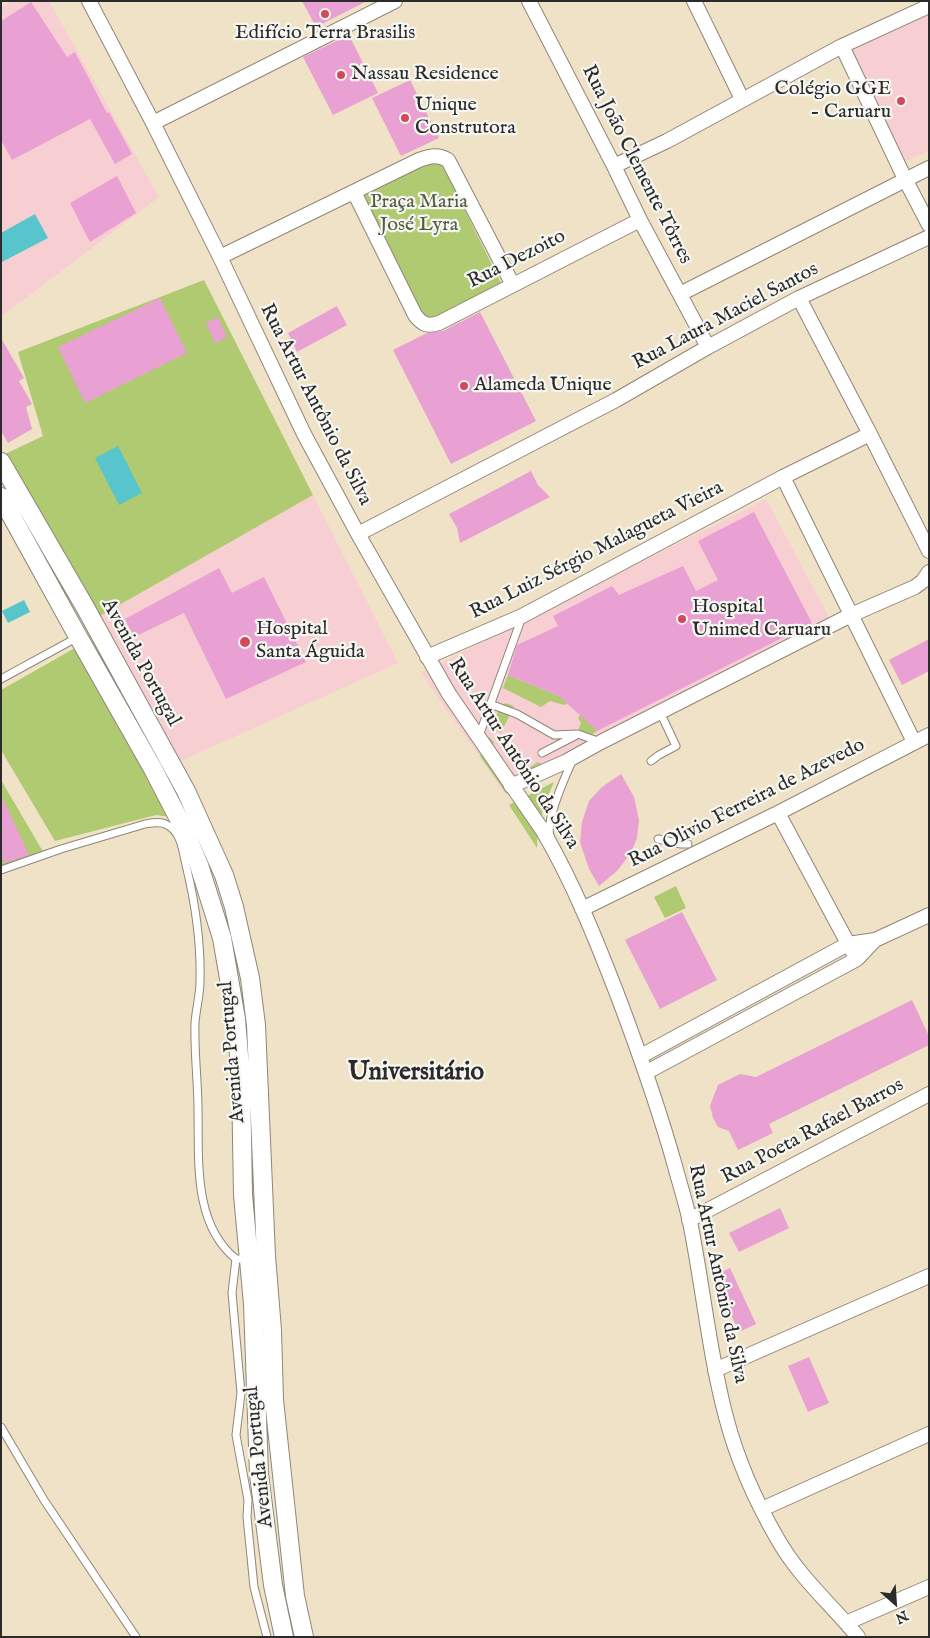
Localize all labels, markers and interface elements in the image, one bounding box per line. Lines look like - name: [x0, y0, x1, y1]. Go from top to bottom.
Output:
- marker: Edifício Terra Brasilis: [319, 8, 331, 20]
- place label: Edifício Terra Brasilis: [235, 22, 415, 46]
- street label: Rua João Clemente Tôrres: [575, 62, 697, 268]
- place label: Nassau Residence: [351, 63, 499, 87]
- marker: Nassau Residence: [335, 69, 347, 81]
- place label: Colégio GGE - Caruaru: [775, 78, 891, 125]
- place label: Unique Construtora: [415, 94, 516, 141]
- marker: Colégio GGE - Caruaru: [895, 95, 907, 107]
- marker: Unique Construtora: [399, 112, 411, 124]
- park label: Praça Maria José Lyra: [370, 191, 468, 238]
- street label: Rua Dezoito: [464, 225, 570, 295]
- street label: Rua Laura Maciel Santos: [629, 258, 823, 376]
- street label: Rua Artur Antônio da Silva: [254, 300, 376, 510]
- place label: Alameda Unique: [474, 374, 612, 398]
- marker: Alameda Unique: [458, 380, 470, 392]
- street label: Rua Luiz Sérgio Malagueta Vieira: [466, 477, 728, 625]
- street label: Avenida Portugal: [95, 595, 185, 731]
- place label: Hospital Unimed Caruaru: [692, 596, 831, 643]
- marker: Hospital Unimed Caruaru: [676, 613, 688, 625]
- place label: Hospital Santa Águida: [256, 618, 365, 665]
- marker: Hospital Santa Águida: [238, 635, 252, 649]
- street label: Rua Artur Antônio da Silva: [442, 654, 584, 854]
- street label: Rua Olivio Ferreira de Azevedo: [625, 734, 869, 874]
- street label: Avenida Portugal: [215, 980, 251, 1124]
- district label: Universitário: [348, 1059, 484, 1089]
- street label: Rua Poeta Rafael Barros: [718, 1074, 908, 1190]
- street label: Rua Artur Antônio da Silva: [682, 1162, 752, 1386]
- street label: Avenida Portugal: [241, 1385, 279, 1529]
- north arrow: [870, 1578, 920, 1628]
- text: N: [892, 1606, 911, 1627]

